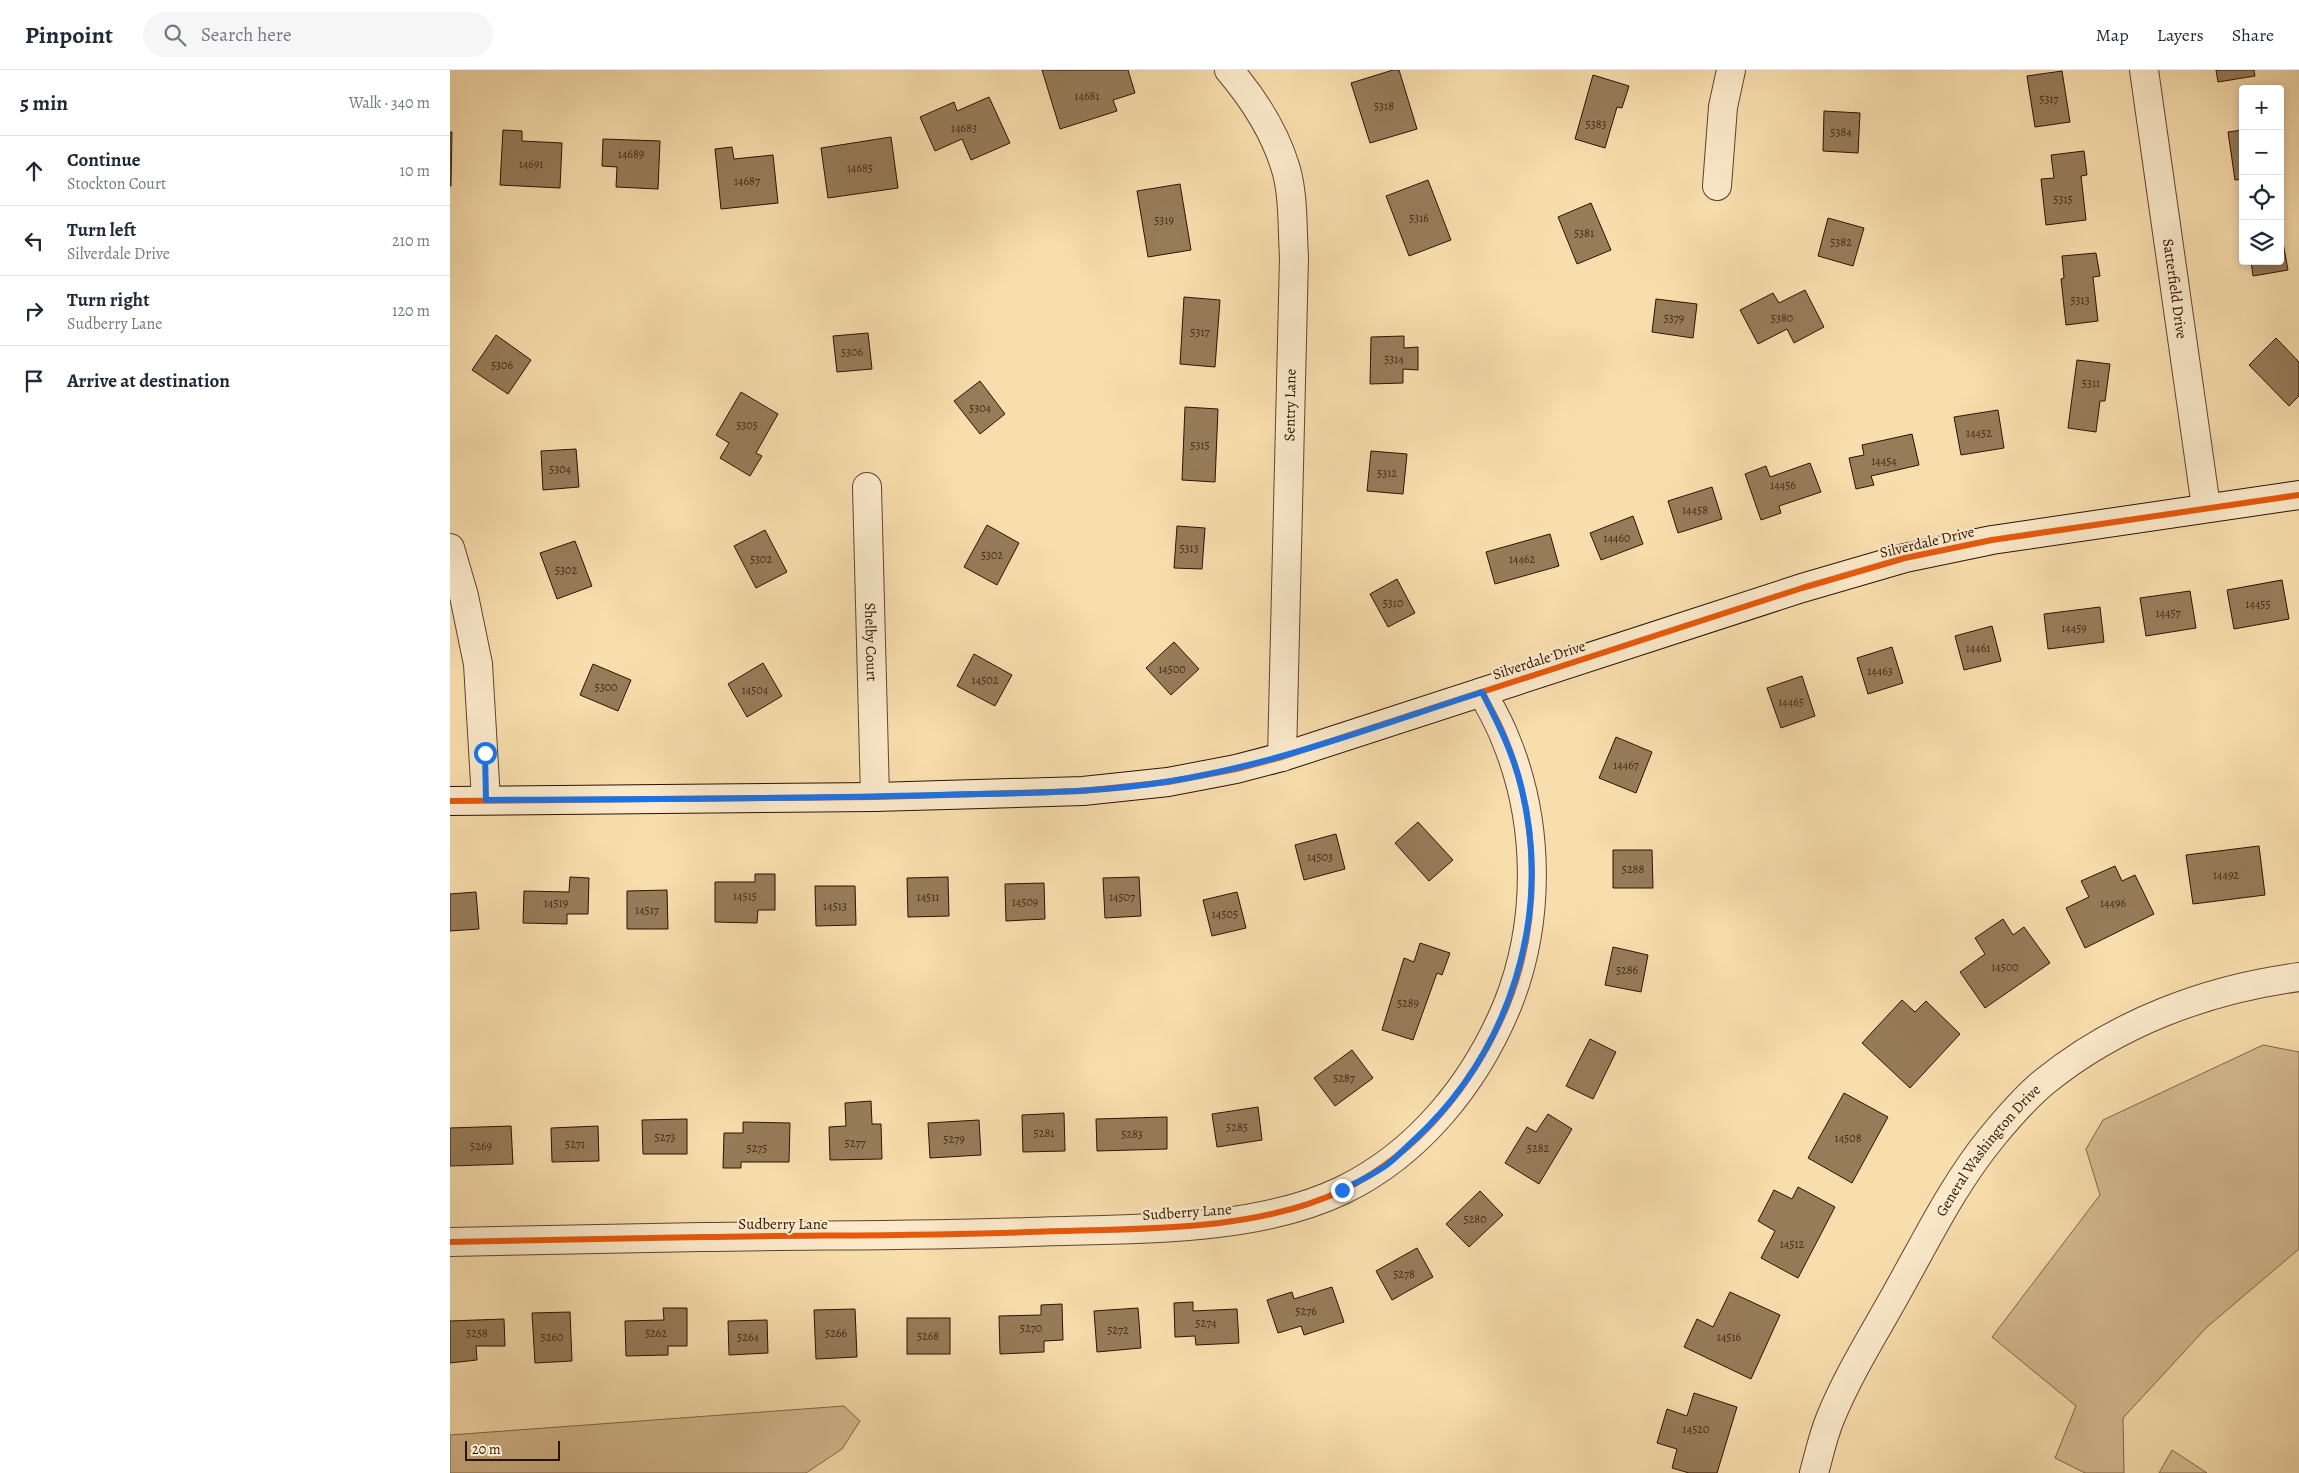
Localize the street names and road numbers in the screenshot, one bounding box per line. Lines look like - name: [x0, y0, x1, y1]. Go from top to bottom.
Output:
- street label: Satterfield Drive: [2158, 237, 2192, 340]
- street label: Sentry Lane: [1279, 368, 1301, 442]
- street label: Silverdale Drive: [1878, 521, 1977, 563]
- street label: Shelby Court: [860, 602, 882, 682]
- street label: Silverdale Drive: [1490, 635, 1588, 684]
- street label: General Washington Drive: [1931, 1080, 2045, 1220]
- street label: Sudberry Lane: [1142, 1199, 1233, 1225]
- street label: Sudberry Lane: [738, 1214, 828, 1234]

